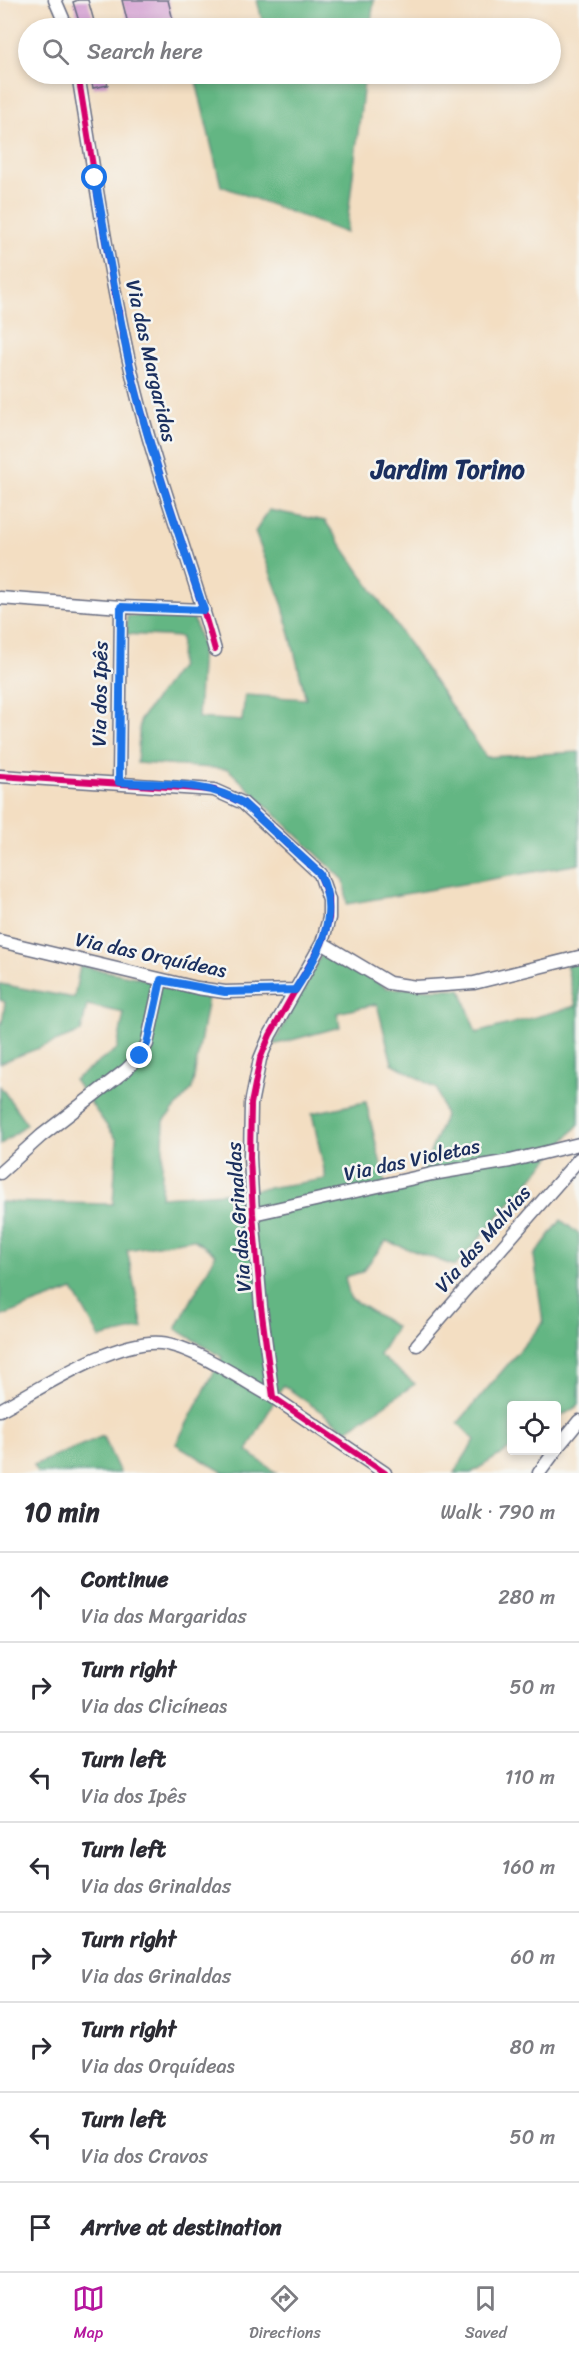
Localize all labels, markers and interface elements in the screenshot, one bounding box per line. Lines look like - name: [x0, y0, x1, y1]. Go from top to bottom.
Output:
- search box: [18, 18, 561, 84]
- text: Search here: [87, 32, 203, 71]
- icon: search: [39, 35, 72, 68]
- route start: [81, 164, 107, 190]
- street label: Via das Margaridas: [115, 276, 187, 446]
- district label: Jardim Torino: [369, 446, 526, 492]
- street label: Via dos Ipês: [82, 640, 118, 747]
- street label: Via das Orquídeas: [72, 922, 231, 988]
- route end: [126, 1042, 152, 1068]
- street label: Via das Violetas: [341, 1128, 484, 1192]
- street label: Via das Grinaldas: [216, 1140, 262, 1293]
- street label: Via das Malvias: [426, 1176, 541, 1301]
- map controls: [507, 1401, 561, 1455]
- button: locate: [507, 1401, 561, 1455]
- text: 10 min: [24, 1489, 100, 1535]
- text: Walk · 790 m: [441, 1495, 555, 1530]
- text: Continue: [81, 1560, 169, 1599]
- text: 280 m: [498, 1580, 555, 1615]
- icon: ahead: [24, 1581, 57, 1614]
- text: Via das Margaridas: [81, 1599, 247, 1634]
- text: Turn right: [81, 1650, 176, 1689]
- text: 50 m: [510, 1670, 555, 1705]
- icon: right: [24, 1671, 57, 1704]
- text: Via das Clicíneas: [81, 1689, 227, 1724]
- text: Turn left: [81, 1740, 166, 1779]
- text: 110 m: [505, 1760, 555, 1795]
- icon: left: [24, 1761, 57, 1794]
- text: Via dos Ipês: [81, 1779, 186, 1814]
- text: Turn left: [81, 1830, 166, 1869]
- text: 160 m: [502, 1850, 555, 1885]
- icon: left: [24, 1851, 57, 1884]
- text: Via das Grinaldas: [81, 1869, 231, 1904]
- text: Turn right: [81, 1920, 176, 1959]
- text: 60 m: [510, 1940, 555, 1975]
- icon: right: [24, 1941, 57, 1974]
- text: Via das Grinaldas: [81, 1959, 231, 1994]
- text: Turn right: [81, 2010, 176, 2049]
- text: 80 m: [510, 2030, 555, 2065]
- icon: right: [24, 2031, 57, 2064]
- text: Via das Orquídeas: [81, 2049, 235, 2084]
- text: Turn left: [81, 2100, 166, 2139]
- text: 50 m: [510, 2120, 555, 2155]
- icon: left: [24, 2121, 57, 2154]
- text: Via dos Cravos: [81, 2139, 208, 2174]
- text: Arrive at destination: [81, 2208, 282, 2247]
- icon: arrive: [24, 2211, 57, 2244]
- tab: Map: [72, 2282, 105, 2347]
- tab: Directions: [249, 2282, 321, 2347]
- tab: Saved: [465, 2282, 507, 2347]

